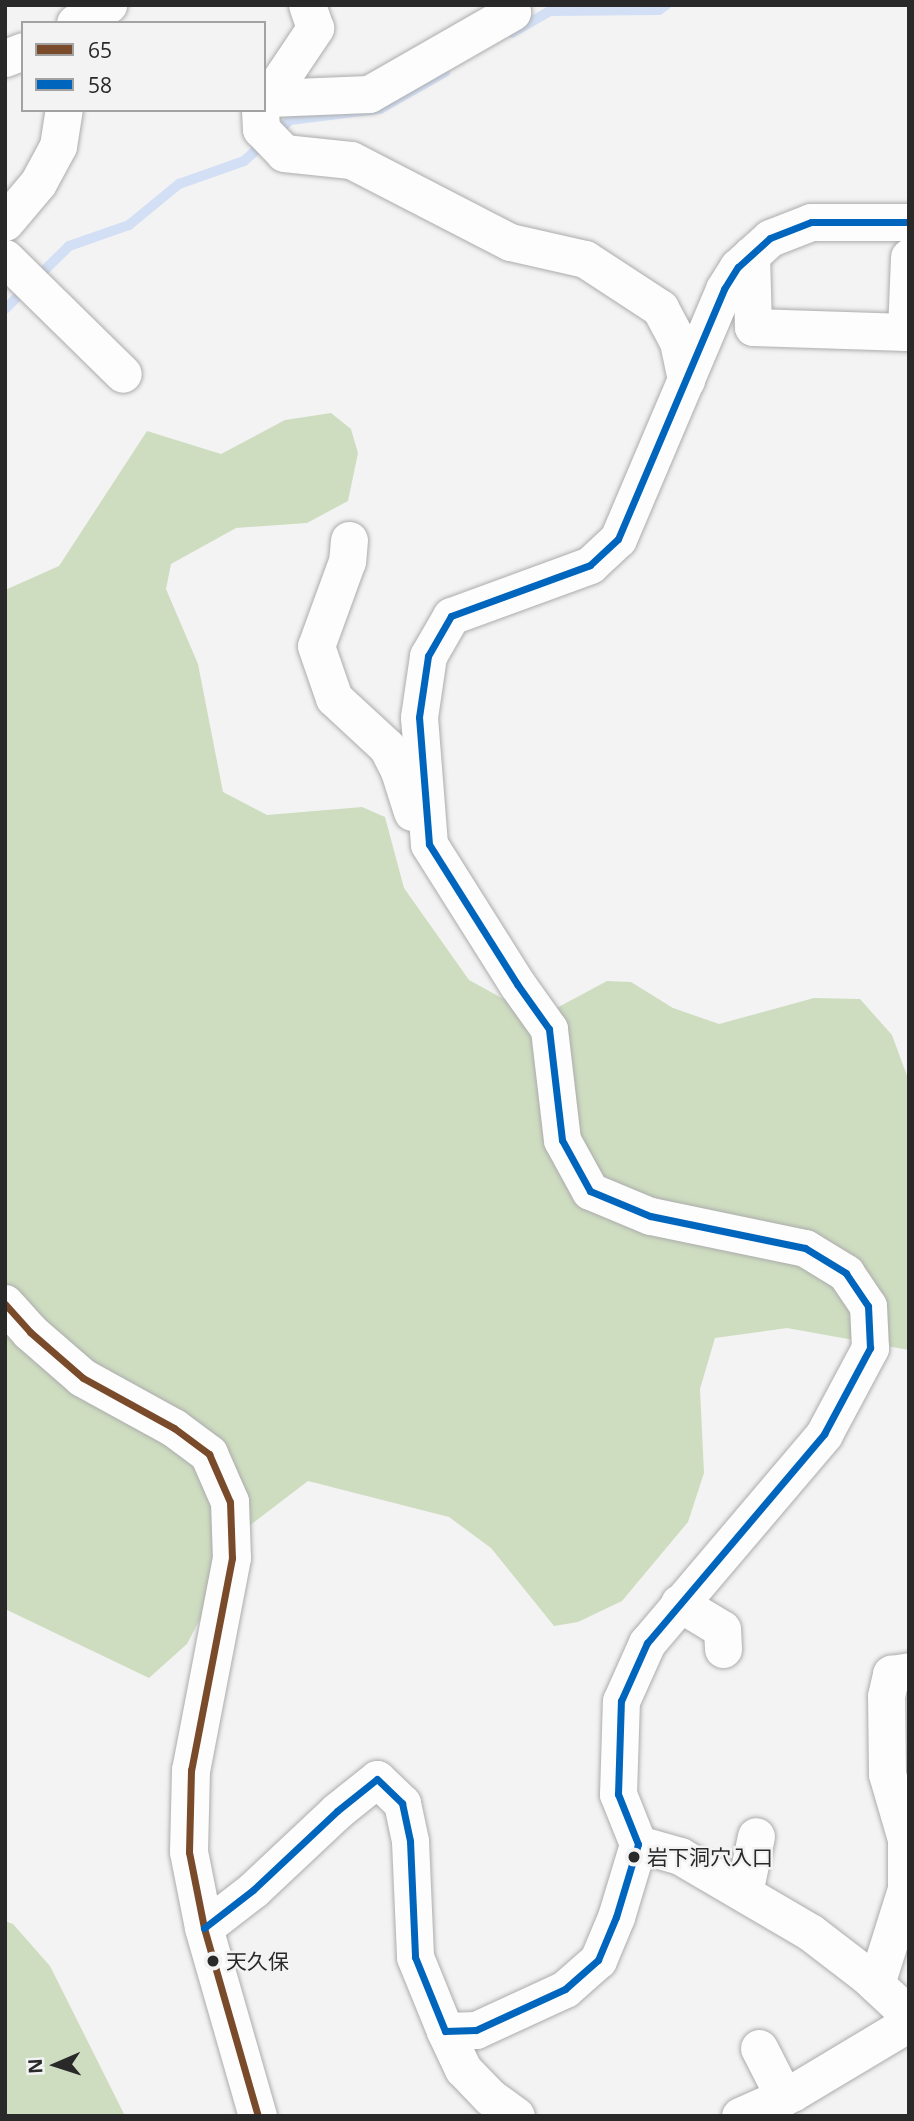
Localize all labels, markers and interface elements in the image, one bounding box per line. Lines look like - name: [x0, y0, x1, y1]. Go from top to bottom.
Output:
- legend: [21, 21, 266, 112]
- text: 65: [88, 36, 112, 64]
- text: 58: [88, 71, 112, 99]
- place label: 岩下洞穴入口: [647, 1844, 773, 1870]
- marker: 岩下洞穴入口: [627, 1850, 641, 1864]
- place label: 天久保: [226, 1948, 289, 1974]
- marker: 天久保: [206, 1954, 220, 1968]
- north arrow: [21, 2030, 91, 2100]
- text: N: [22, 2058, 48, 2075]

